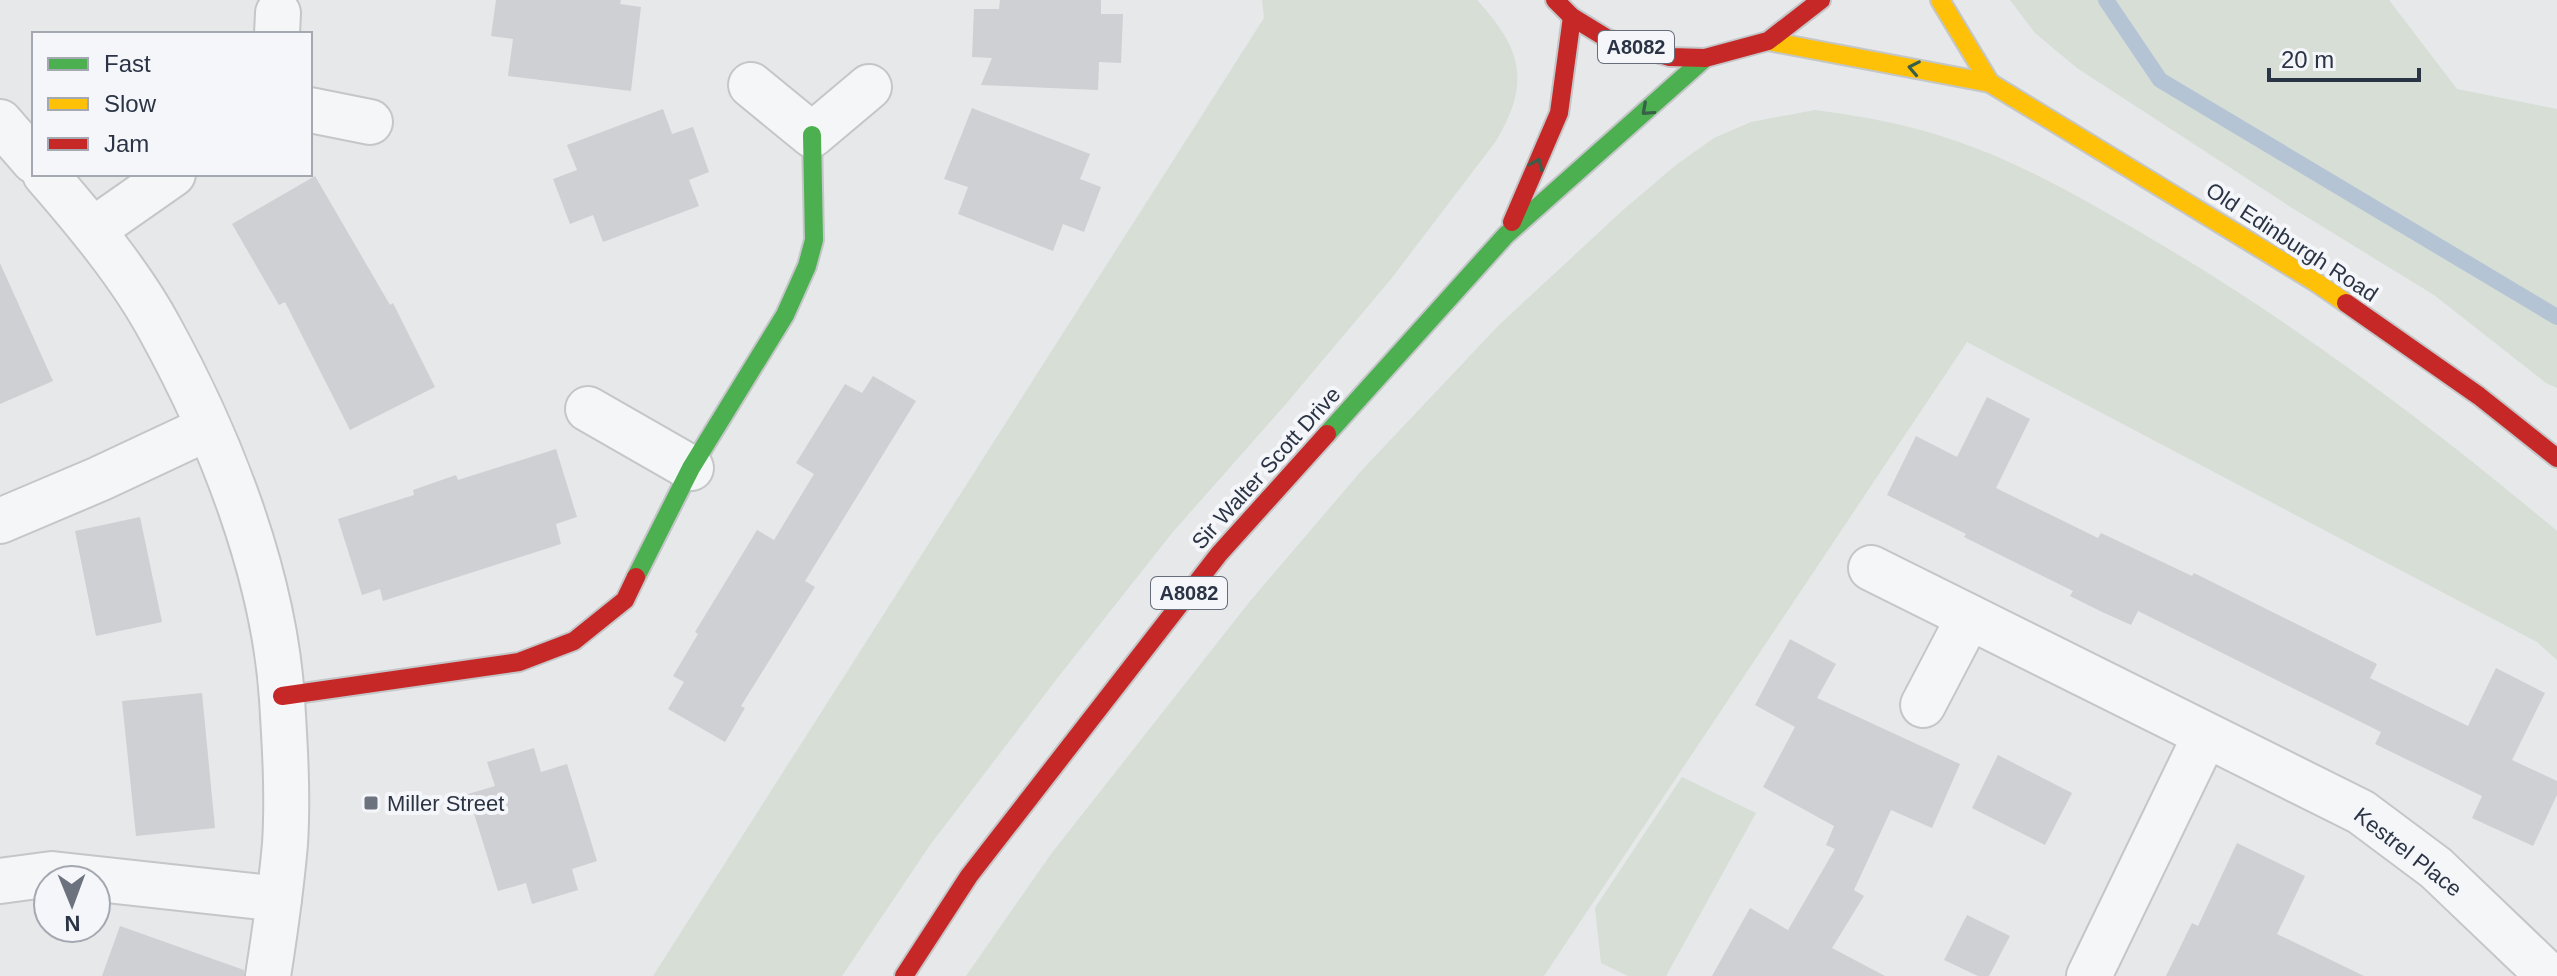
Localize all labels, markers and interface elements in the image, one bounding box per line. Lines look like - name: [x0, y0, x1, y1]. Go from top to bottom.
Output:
- road number: A8082: [1598, 31, 1674, 63]
- legend: [32, 32, 312, 176]
- scale bar: [2269, 32, 2419, 82]
- text: 20 m: [2281, 46, 2334, 73]
- text: Fast: [104, 50, 151, 77]
- one-way arrow: [1907, 61, 1921, 78]
- text: Slow: [104, 90, 157, 117]
- one-way arrow: [1641, 100, 1656, 114]
- text: Jam: [104, 130, 149, 157]
- one-way arrow: [1528, 157, 1544, 172]
- street label: Old Edinburgh Road: [2202, 177, 2382, 307]
- street label: Sir Walter Scott Drive: [1187, 382, 1345, 554]
- road number: A8082: [1151, 577, 1227, 609]
- place label: Miller Street: [387, 791, 504, 816]
- marker: Miller Street: [362, 794, 380, 812]
- street label: Kestrel Place: [2349, 802, 2467, 902]
- north arrow: [32, 864, 112, 944]
- text: N: [64, 911, 81, 936]

